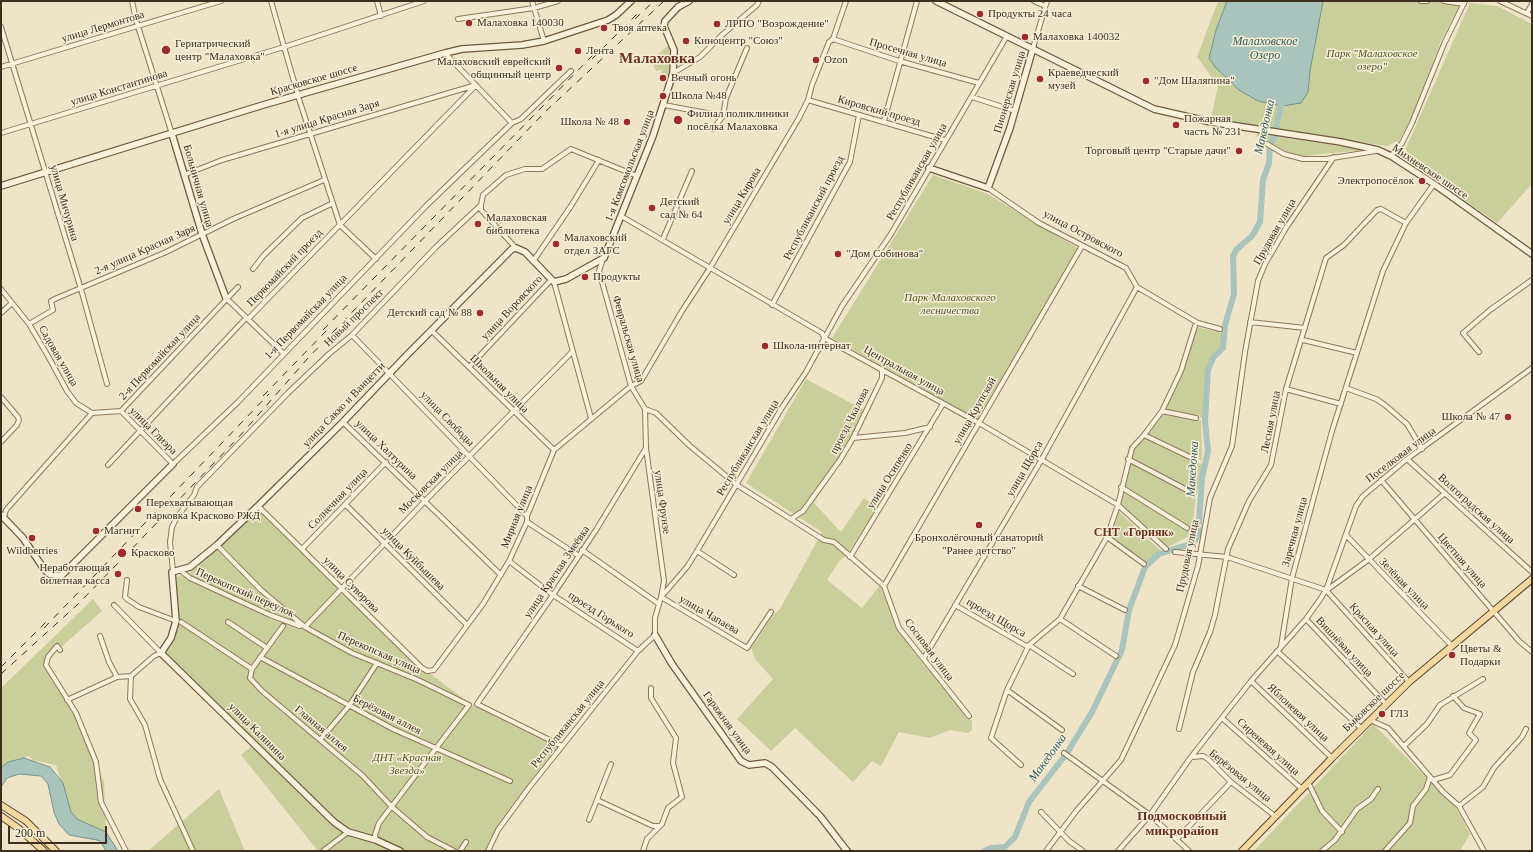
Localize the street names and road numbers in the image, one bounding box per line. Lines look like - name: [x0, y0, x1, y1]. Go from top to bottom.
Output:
- street label: улица Лермонтова: [60, 8, 146, 46]
- street label: Просечная улица: [868, 36, 948, 70]
- street label: Пионерская улица: [991, 49, 1029, 135]
- street label: Красковское шоссе: [269, 61, 359, 99]
- street label: улица Константинова: [69, 67, 169, 109]
- street label: Кировский проезд: [836, 93, 922, 129]
- street label: 1-я улица Красная Заря: [273, 97, 381, 141]
- street label: 1-я Комсомольская улица: [603, 108, 657, 224]
- street label: Республиканская улица: [884, 121, 950, 223]
- street label: Михневское шоссе: [1389, 142, 1471, 202]
- street label: Больничная улица: [180, 143, 216, 229]
- street label: Республиканский проезд: [781, 154, 847, 262]
- street label: улица Мичурина: [47, 163, 81, 243]
- street label: улица Кирова: [720, 165, 764, 227]
- street label: Прудовая улица: [1251, 197, 1299, 267]
- street label: улица Островского: [1041, 207, 1125, 261]
- street label: 2-я улица Красная Заря: [93, 222, 197, 278]
- street label: Первомайский проезд: [245, 226, 325, 310]
- street label: 1-я Первомайская улица: [262, 272, 350, 362]
- street label: улица Воровского: [479, 273, 545, 343]
- street label: Новый проспект: [322, 286, 386, 350]
- street label: Февральская улица: [609, 294, 647, 384]
- street label: 2-я Первомайская улица: [117, 311, 203, 403]
- street label: Садовая улица: [35, 323, 81, 389]
- street label: Центральная улица: [861, 343, 947, 399]
- street label: Школьная улица: [467, 352, 531, 416]
- street label: улица Сакко и Ванцетти: [300, 360, 388, 450]
- street label: улица Крупской: [951, 375, 999, 447]
- street label: проезд Чкалова: [828, 386, 872, 456]
- street label: улица Свободы: [417, 389, 477, 449]
- street label: Лесная улица: [1258, 390, 1284, 454]
- street label: Республиканская улица: [714, 398, 782, 498]
- street label: улица Глиэра: [126, 404, 180, 458]
- street label: улица Халтурина: [352, 417, 420, 483]
- street label: Поселковая улица: [1363, 424, 1439, 486]
- street label: улица Щорса: [1004, 439, 1046, 499]
- street label: улица Осипенко: [864, 440, 916, 512]
- street label: Московская улица: [396, 447, 466, 517]
- street label: Солнечная улица: [305, 466, 371, 532]
- street label: улица Фрунзе: [651, 469, 673, 535]
- street label: Волгоградская улица: [1435, 471, 1517, 547]
- street label: Мирная улица: [498, 484, 536, 550]
- street label: Заречная улица: [1279, 496, 1311, 568]
- street label: Прудовая улица: [1174, 518, 1202, 594]
- street label: улица Красная Змеёвка: [521, 523, 593, 621]
- street label: улица Куйбышева: [379, 525, 447, 593]
- street label: Цветная улица: [1435, 531, 1489, 591]
- street label: улица Суворова: [320, 554, 382, 616]
- street label: Зелёная улица: [1376, 555, 1432, 613]
- street label: Перекопский переулок: [194, 565, 296, 621]
- street label: проезд Горького: [566, 589, 636, 641]
- street label: улица Чапаева: [677, 592, 741, 638]
- street label: проезд Щорса: [964, 596, 1028, 640]
- street label: Красная улица: [1346, 600, 1402, 660]
- street label: Вишнёвая улица: [1313, 614, 1375, 680]
- street label: Сосновая улица: [901, 616, 957, 684]
- street label: Перекопская улица: [336, 629, 422, 677]
- street label: Быковское шоссе: [1340, 669, 1408, 735]
- street label: Республиканская улица: [528, 677, 608, 771]
- street label: Яблоневая улица: [1264, 681, 1332, 745]
- street label: Гаражная улица: [700, 689, 754, 757]
- street label: Берёзовая аллея: [351, 692, 423, 738]
- street label: улица Калинина: [225, 700, 289, 764]
- street label: Главная аллея: [292, 703, 350, 755]
- street label: Сиреневая улица: [1234, 716, 1302, 778]
- street label: Берёзовая улица: [1206, 747, 1274, 805]

